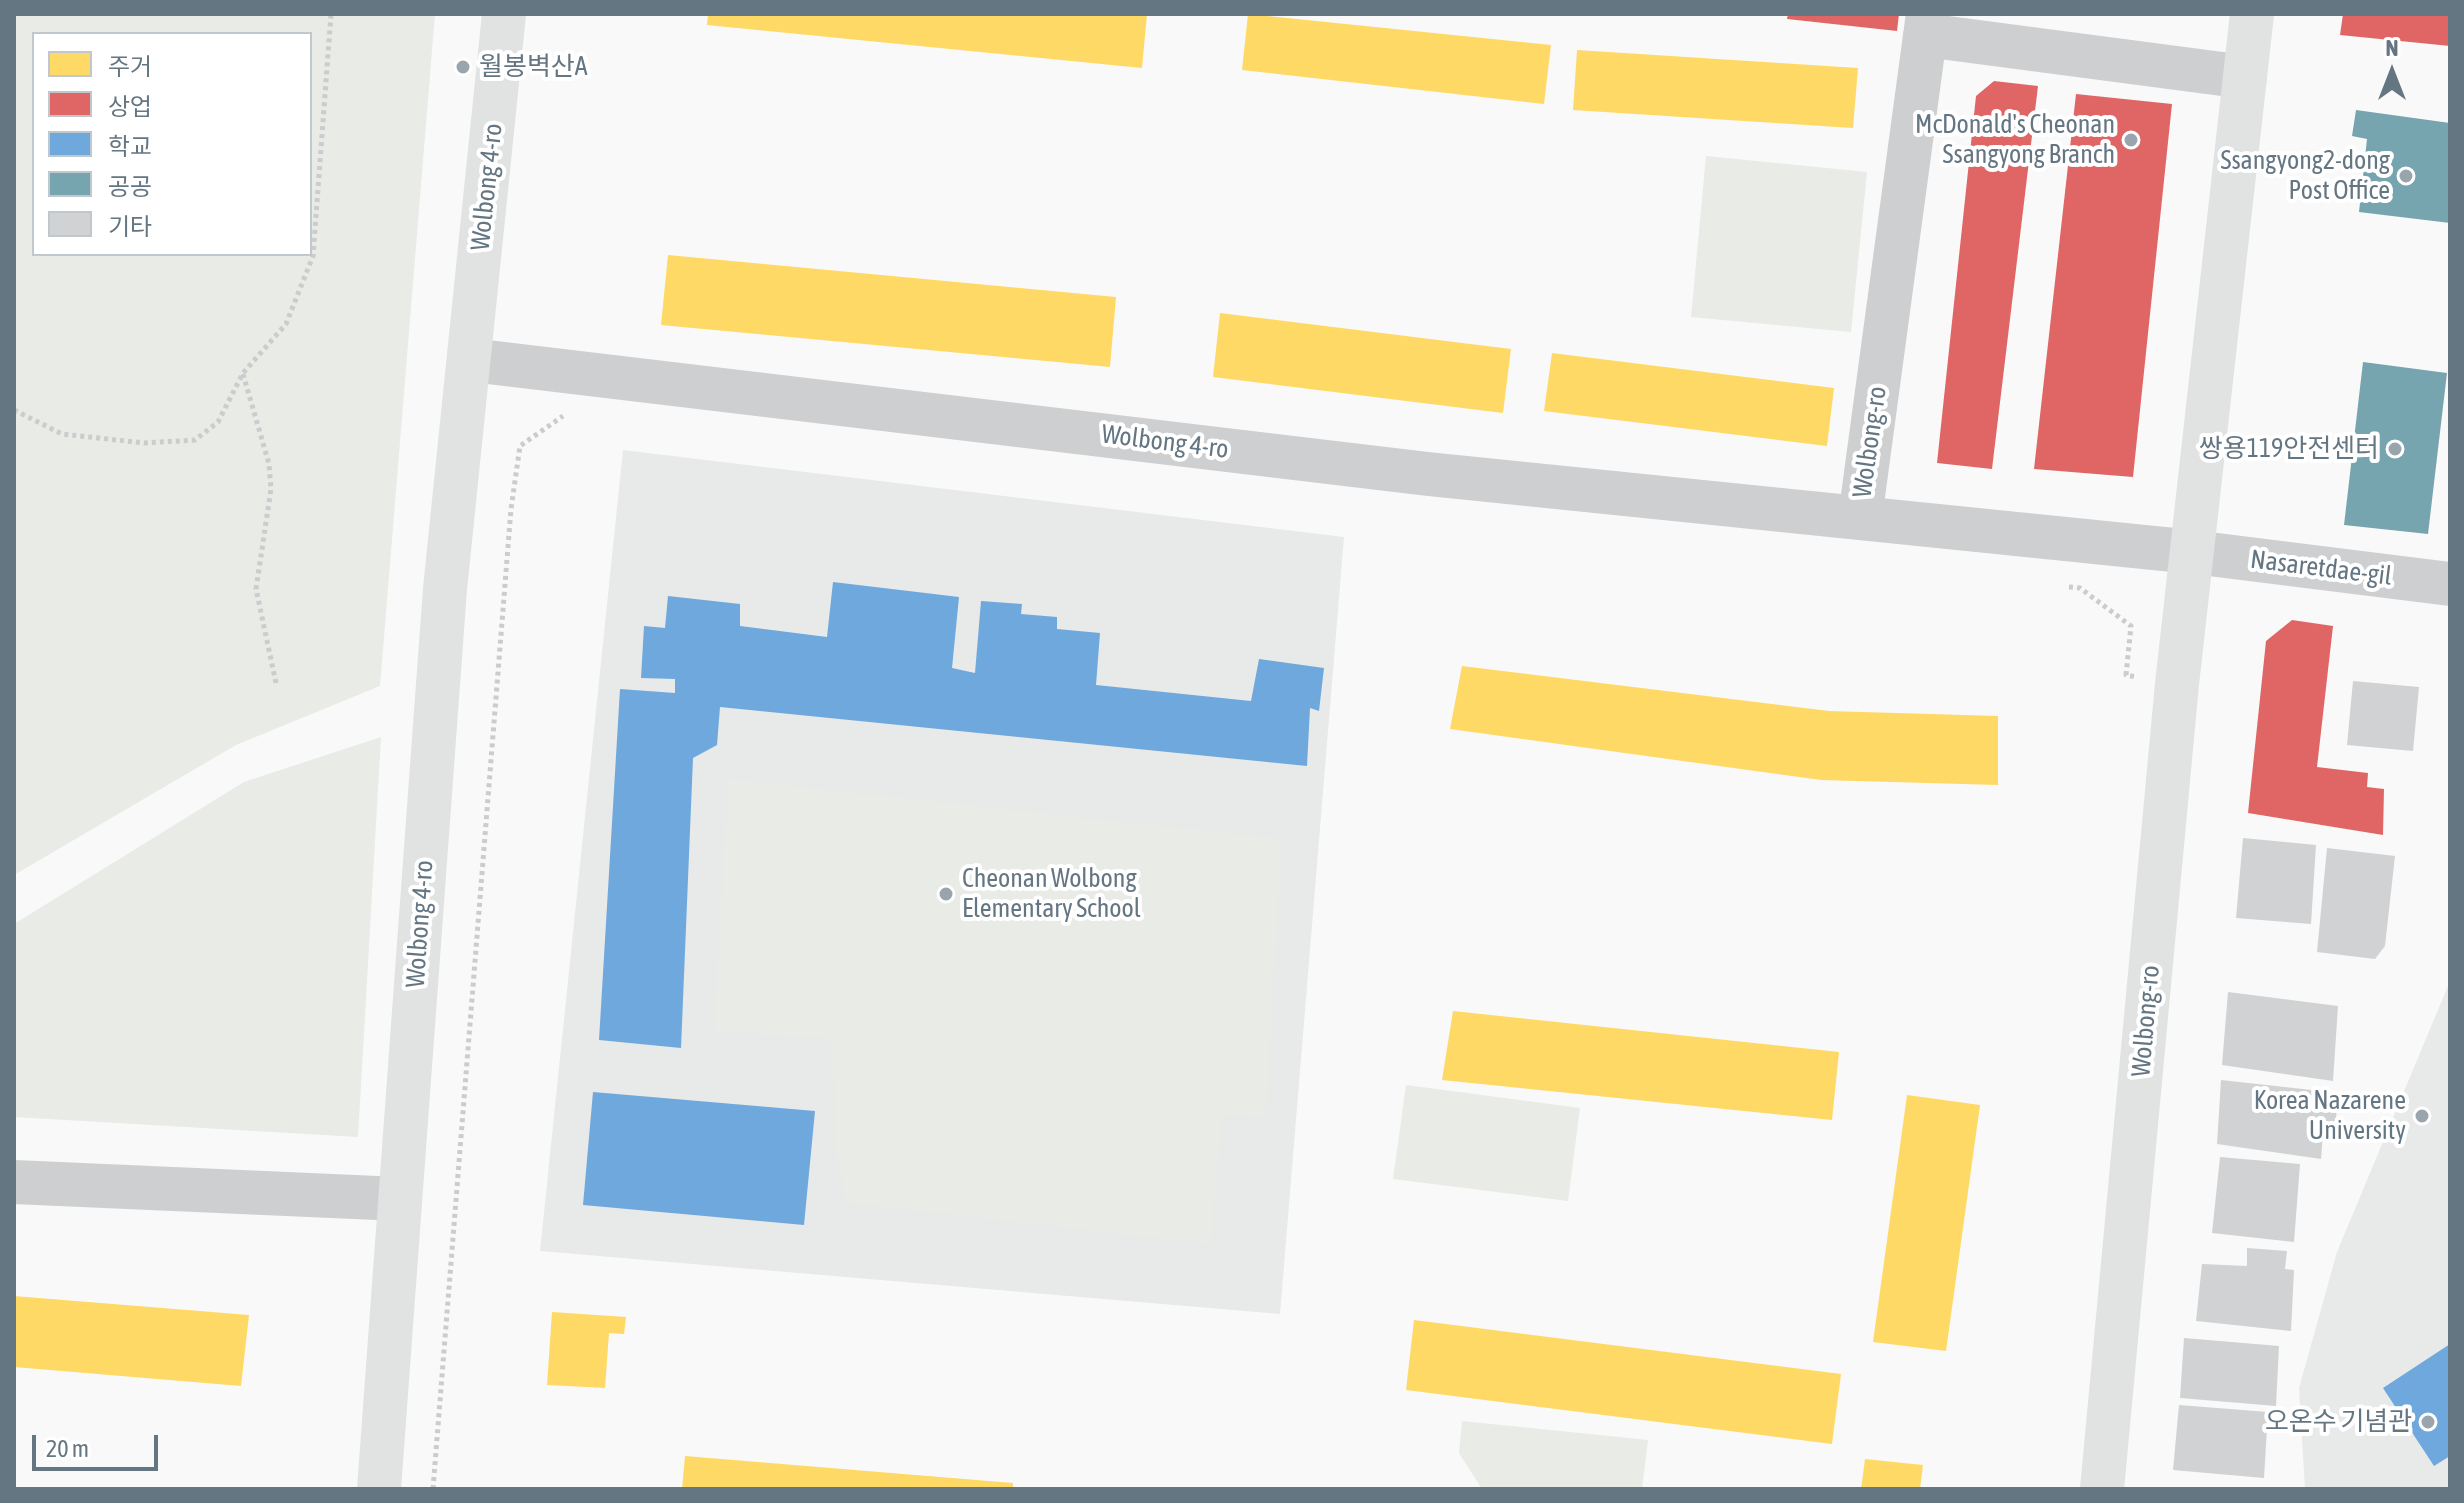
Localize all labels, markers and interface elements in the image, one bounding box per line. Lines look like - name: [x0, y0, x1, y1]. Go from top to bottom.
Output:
- legend: [32, 32, 312, 256]
- north arrow: [2352, 32, 2432, 112]
- text: N: [2386, 35, 2398, 61]
- place label: 월봉벽산A: [479, 51, 587, 83]
- text: 주거: [108, 53, 152, 80]
- marker: 월봉벽산A: [454, 58, 472, 76]
- text: 상업: [108, 93, 152, 120]
- place label: McDonald's Cheonan Ssangyong Branch: [1915, 109, 2115, 170]
- street label: Wolbong 4-ro: [465, 122, 509, 252]
- marker: McDonald's Cheonan Ssangyong Branch: [2122, 131, 2140, 149]
- text: 학교: [108, 133, 152, 160]
- place label: Ssangyong2-dong Post Office: [2221, 145, 2390, 206]
- marker: Ssangyong2-dong Post Office: [2397, 167, 2415, 185]
- text: 공공: [108, 173, 152, 200]
- text: 기타: [108, 213, 152, 240]
- street label: Wolbong-ro: [1847, 384, 1893, 500]
- street label: Wolbong 4-ro: [1100, 419, 1230, 465]
- place label: 쌍용119안전센터: [2199, 433, 2379, 465]
- marker: 쌍용119안전센터: [2386, 440, 2404, 458]
- street label: Nasaretdae-gil: [2249, 544, 2393, 592]
- street label: Wolbong 4-ro: [400, 859, 440, 989]
- place label: Cheonan Wolbong Elementary School: [962, 863, 1141, 924]
- marker: Cheonan Wolbong Elementary School: [937, 885, 955, 903]
- street label: Wolbong-ro: [2126, 964, 2166, 1078]
- place label: Korea Nazarene University: [2254, 1085, 2406, 1146]
- marker: Korea Nazarene University: [2413, 1107, 2431, 1125]
- place label: 오온수 기념관: [2265, 1406, 2412, 1438]
- marker: 오온수 기념관: [2419, 1413, 2437, 1431]
- scale bar: [36, 1419, 162, 1469]
- text: 20 m: [46, 1435, 89, 1462]

